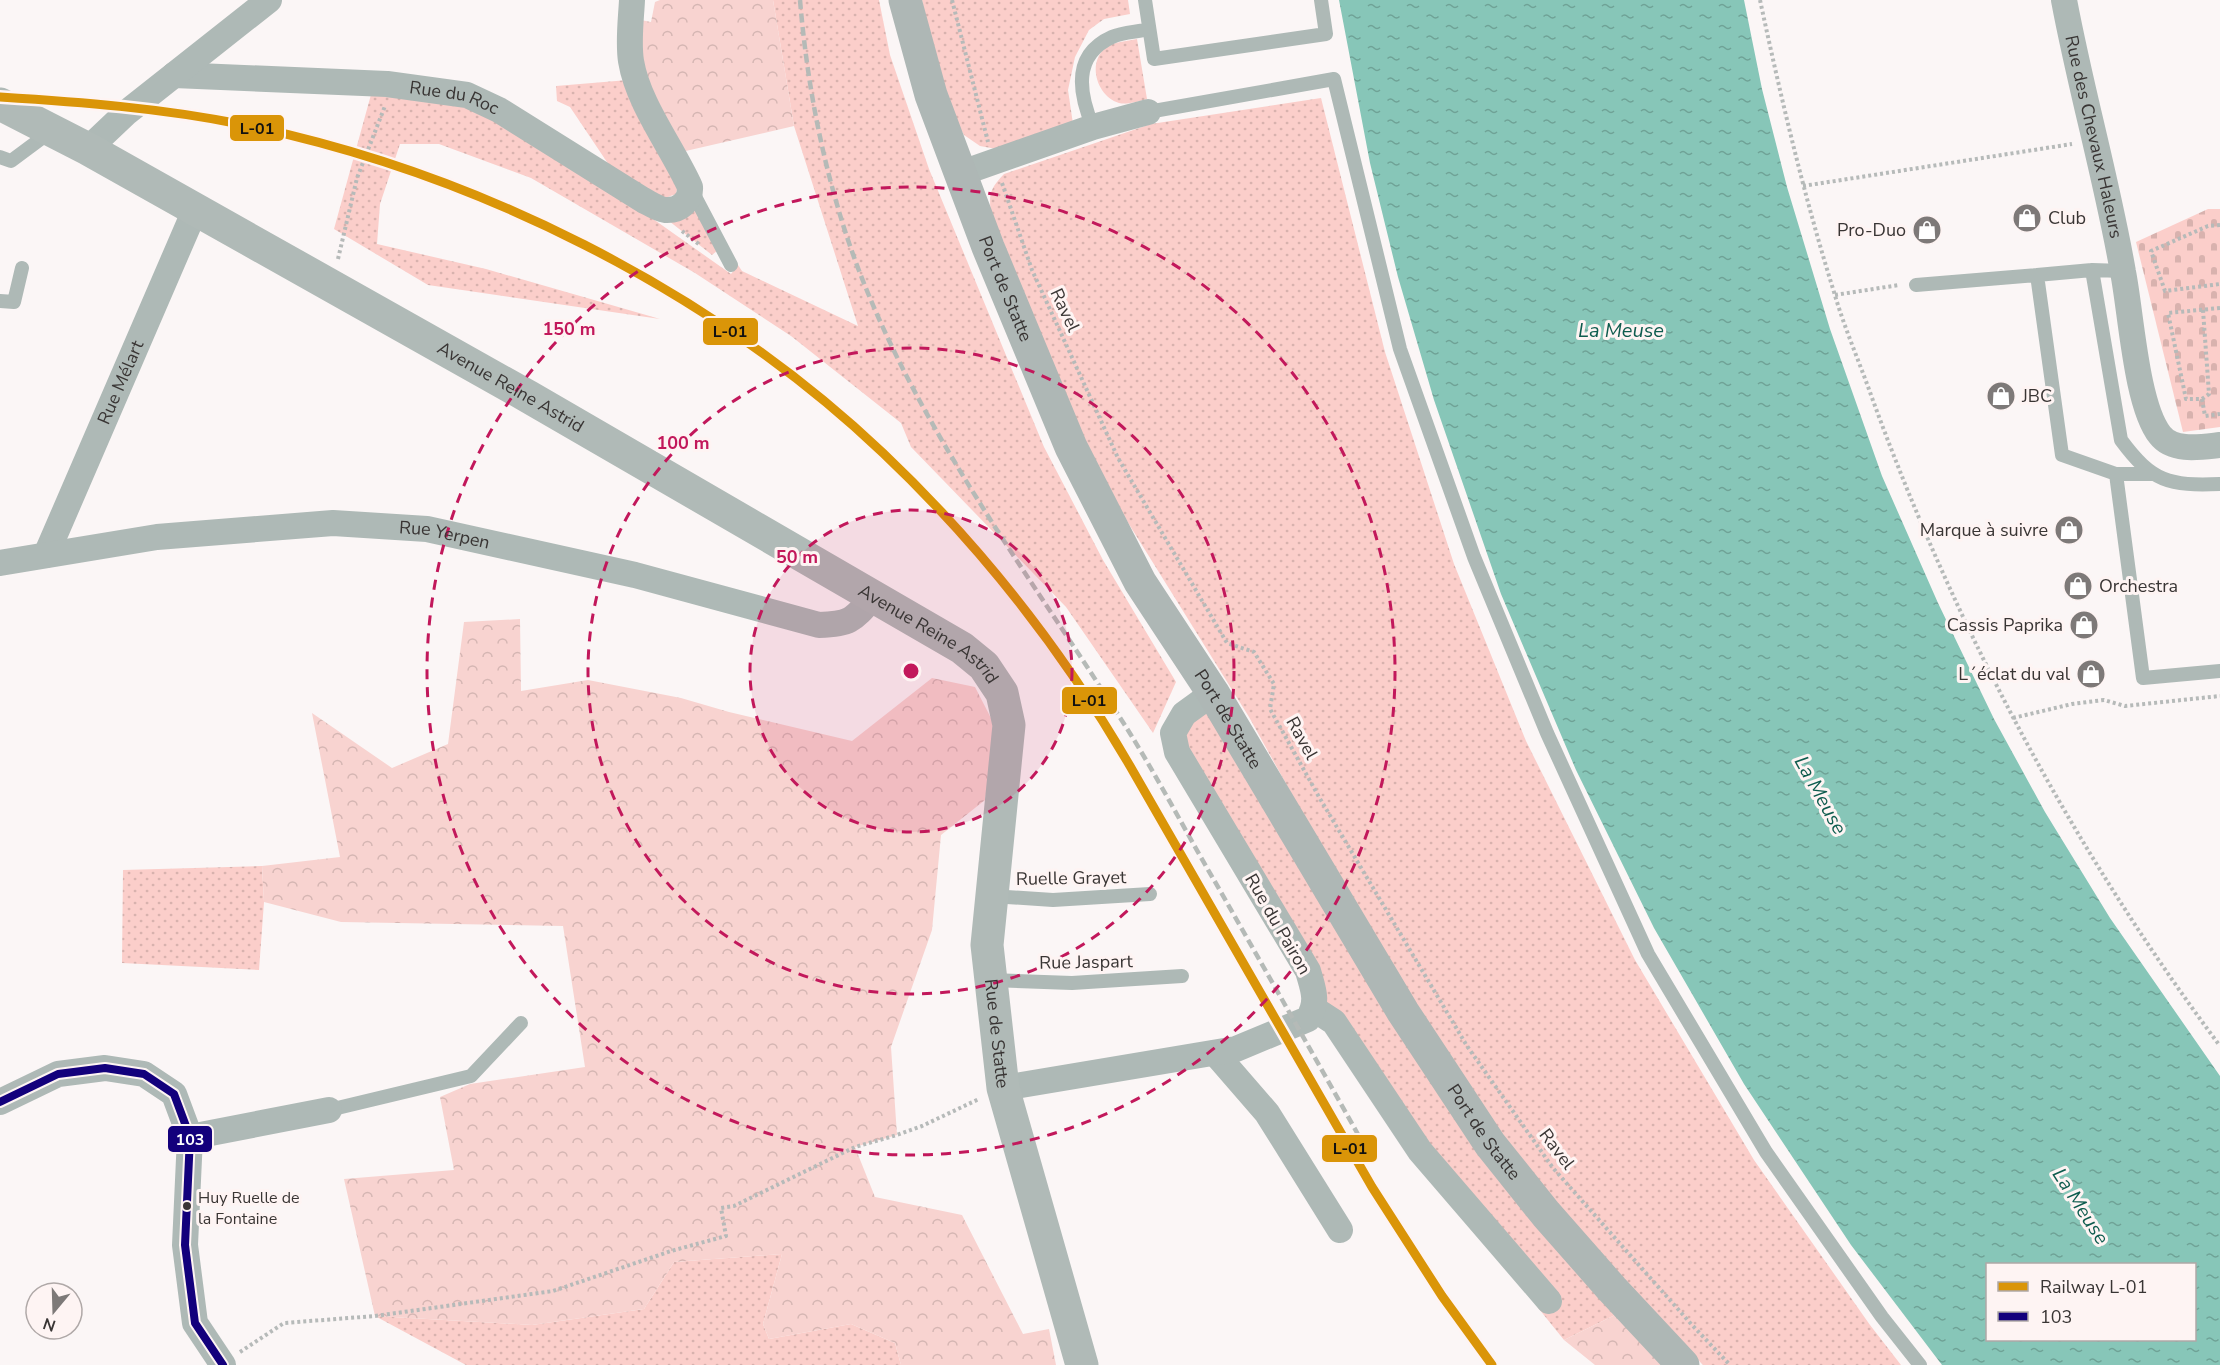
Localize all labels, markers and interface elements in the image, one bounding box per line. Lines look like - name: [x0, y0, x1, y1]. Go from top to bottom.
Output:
- street label: Rue des Chevaux Haleurs: [2059, 33, 2128, 240]
- street label: Rue du Roc: [408, 75, 503, 120]
- line badge: L-01: [229, 114, 285, 142]
- text: L-01: [240, 118, 274, 140]
- shop icon: Club: [2011, 202, 2043, 234]
- place label: Club: [2048, 206, 2086, 230]
- shop icon: Pro-Duo: [1911, 214, 1943, 246]
- place label: Pro-Duo: [1837, 218, 1906, 242]
- street label: Port de Statte: [973, 232, 1038, 345]
- street label: Ravel: [1045, 284, 1086, 336]
- text: 150 m: [542, 317, 596, 341]
- line badge: L-01: [702, 317, 759, 346]
- water label: La Meuse: [1578, 317, 1664, 344]
- text: L-01: [713, 321, 747, 343]
- street label: Rue Mélart: [92, 336, 150, 428]
- street label: Avenue Reine Astrid: [433, 336, 588, 438]
- shop icon: JBC: [1985, 380, 2017, 412]
- place label: JBC: [2021, 384, 2052, 408]
- text: 100 m: [656, 431, 710, 455]
- shop icon: Marque à suivre: [2053, 514, 2085, 546]
- street label: Rue Yerpen: [398, 515, 492, 555]
- place label: Marque à suivre: [1920, 518, 2048, 542]
- text: 50 m: [776, 545, 818, 569]
- shop icon: Orchestra: [2062, 570, 2094, 602]
- place label: Orchestra: [2099, 574, 2178, 598]
- street label: Avenue Reine Astrid: [854, 579, 1004, 688]
- shop icon: Cassis Paprika: [2068, 609, 2100, 641]
- place label: Cassis Paprika: [1947, 613, 2063, 637]
- shop icon: L´éclat du val: [2075, 658, 2107, 690]
- centre of rings: [901, 661, 921, 681]
- place label: L´éclat du val: [1958, 662, 2071, 686]
- street label: Port de Statte: [1189, 665, 1268, 773]
- line badge: L-01: [1061, 686, 1118, 715]
- text: L-01: [1072, 690, 1106, 712]
- street label: Ravel: [1280, 712, 1324, 764]
- water label: La Meuse: [1788, 751, 1853, 840]
- street label: Ruelle Grayet: [1016, 865, 1127, 891]
- street label: Rue du Pairon: [1239, 869, 1317, 979]
- street label: Rue Jaspart: [1039, 949, 1134, 975]
- street label: Rue de Statte: [979, 978, 1015, 1089]
- street label: Port de Statte: [1442, 1079, 1526, 1185]
- street label: Ravel: [1534, 1124, 1581, 1175]
- line badge: 103: [167, 1125, 213, 1153]
- text: 103: [176, 1129, 204, 1151]
- line badge: L-01: [1321, 1134, 1378, 1163]
- text: L-01: [1333, 1138, 1367, 1160]
- water label: La Meuse: [2046, 1163, 2115, 1250]
- place label: Huy Ruelle de la Fontaine: [198, 1187, 300, 1230]
- marker: Huy Ruelle de la Fontaine: [181, 1200, 193, 1212]
- legend: [1986, 1263, 2196, 1341]
- text: Railway L-01: [2040, 1275, 2147, 1299]
- north arrow: [24, 1281, 84, 1341]
- text: 103: [2040, 1305, 2072, 1329]
- text: N: [40, 1312, 59, 1337]

